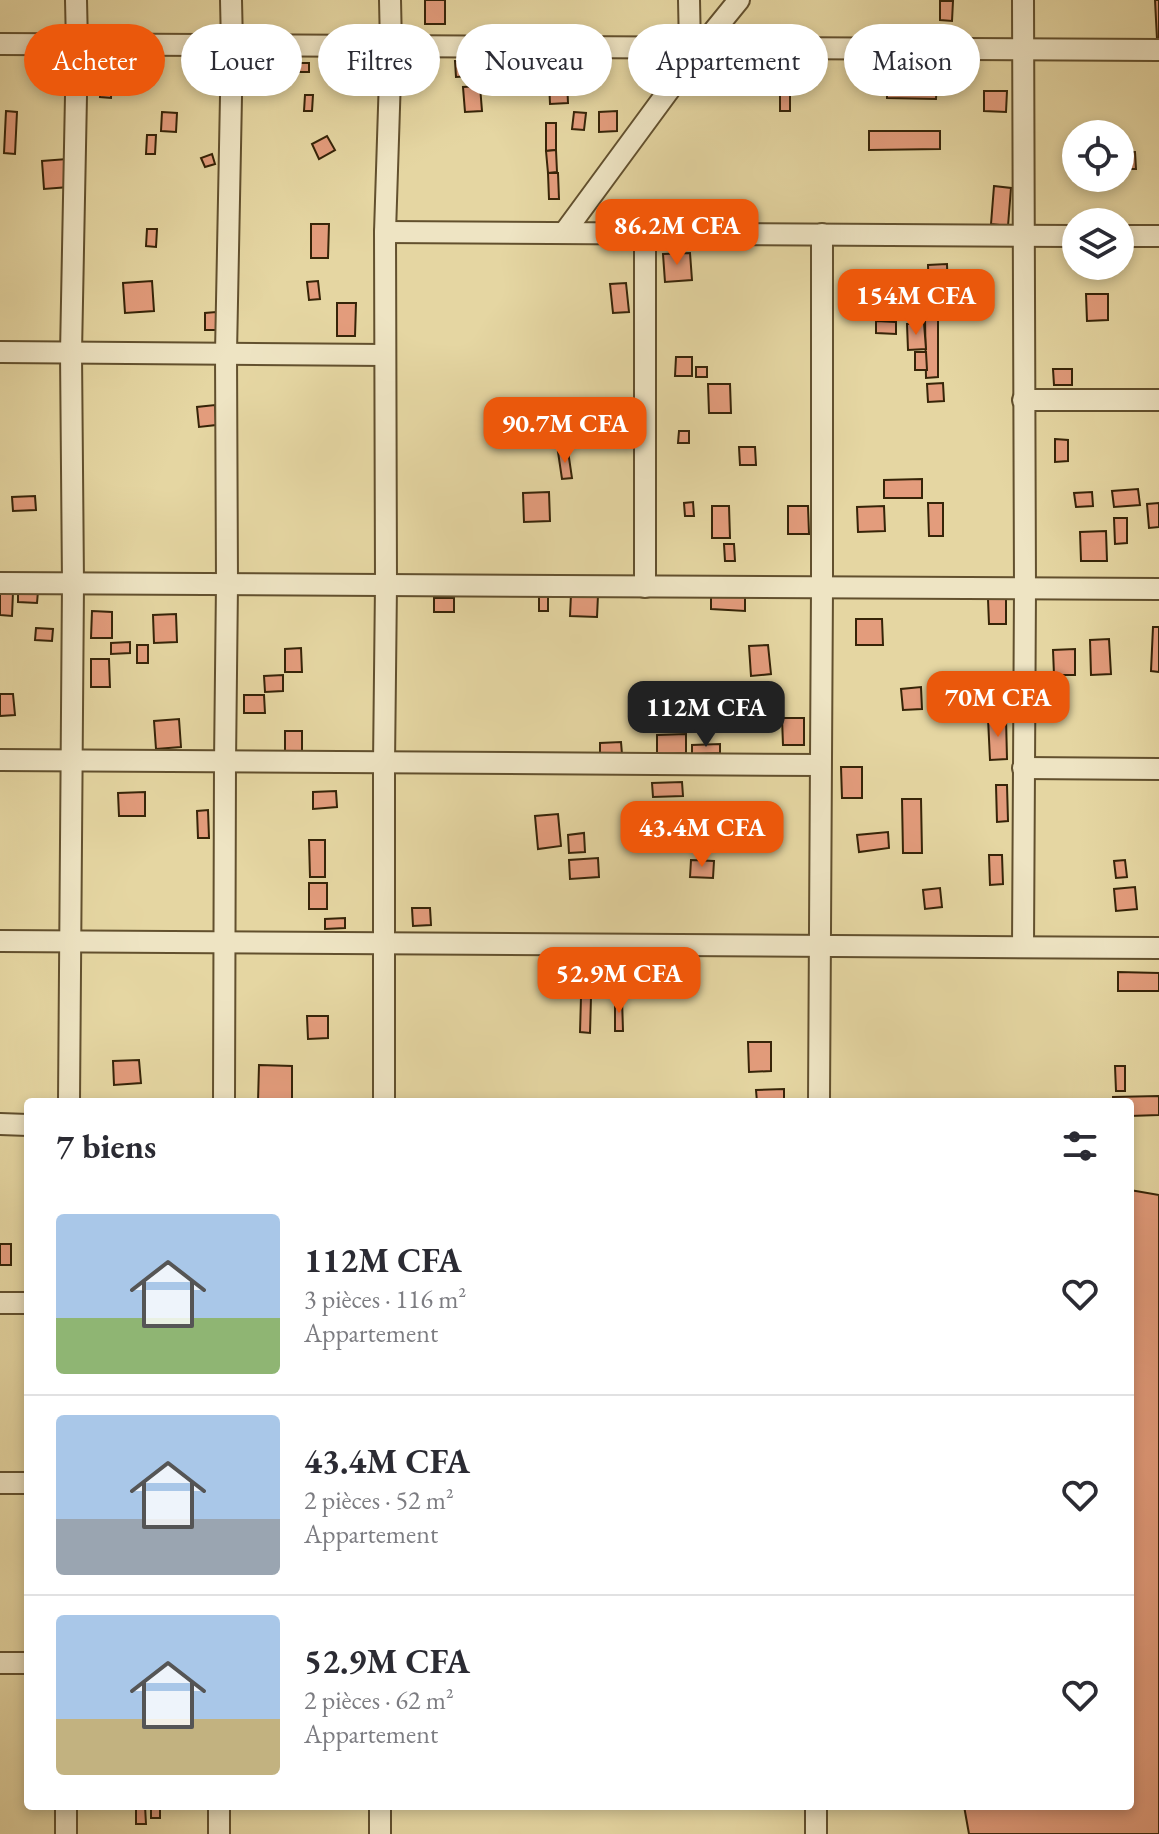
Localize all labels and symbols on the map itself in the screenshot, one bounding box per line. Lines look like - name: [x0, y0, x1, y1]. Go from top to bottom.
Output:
- pin: 86.2M CFA: [585, 199, 769, 267]
- pin: 154M CFA: [833, 269, 999, 337]
- pin: 90.7M CFA: [473, 397, 657, 465]
- pin: 70M CFA: [924, 671, 1072, 739]
- pin: 112M CFA: [623, 681, 789, 749]
- pin: 43.4M CFA: [610, 801, 794, 869]
- pin: 52.9M CFA: [527, 947, 711, 1015]

